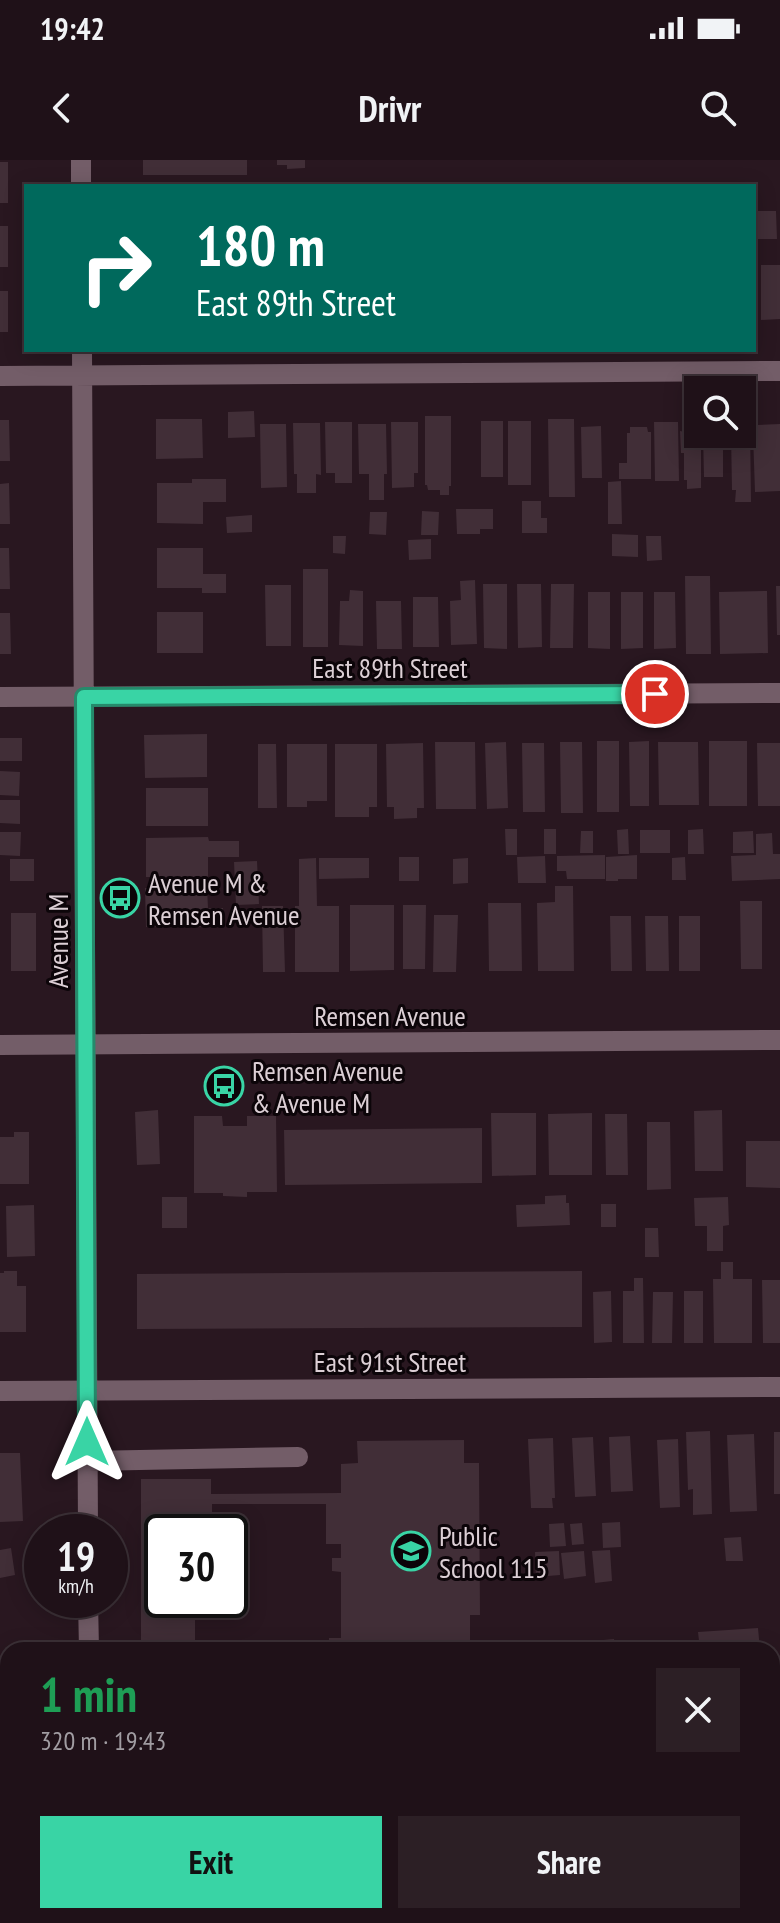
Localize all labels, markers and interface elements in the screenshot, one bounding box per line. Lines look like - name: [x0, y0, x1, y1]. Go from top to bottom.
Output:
- text: 19:42: [40, 9, 105, 48]
- text: Drivr: [359, 85, 421, 132]
- icon: back: [40, 86, 84, 130]
- icon: search: [696, 86, 740, 130]
- text: 180 m: [196, 209, 325, 281]
- icon: right: [64, 216, 168, 320]
- text: East 89th Street: [196, 279, 396, 326]
- map controls: [684, 376, 756, 448]
- button: search: [684, 376, 756, 448]
- street label: East 89th Street: [312, 649, 468, 686]
- pin: [621, 660, 689, 728]
- icon: arrive: [633, 672, 677, 716]
- place label: Avenue M & Remsen Avenue: [148, 864, 299, 933]
- bus stop icon: Avenue M & Remsen Avenue: [99, 877, 141, 919]
- street label: Avenue M: [39, 894, 76, 988]
- street label: Remsen Avenue: [314, 997, 466, 1034]
- place label: Remsen Avenue & Avenue M: [252, 1052, 403, 1121]
- bus stop icon: Remsen Avenue & Avenue M: [203, 1065, 245, 1107]
- street label: East 91st Street: [314, 1343, 467, 1380]
- position arrow: [45, 1400, 129, 1484]
- speed limit sign: 30: [144, 1514, 248, 1618]
- place label: Public School 115: [439, 1517, 548, 1586]
- text: 19: [57, 1530, 95, 1582]
- school or university icon: Public School 115: [390, 1530, 432, 1572]
- text: km/h: [58, 1573, 94, 1599]
- text: 1 min: [40, 1663, 137, 1725]
- button: close: [656, 1668, 740, 1752]
- text: 320 m · 19:43: [40, 1724, 166, 1757]
- button: Exit: [40, 1816, 382, 1908]
- button: Share: [398, 1816, 740, 1908]

